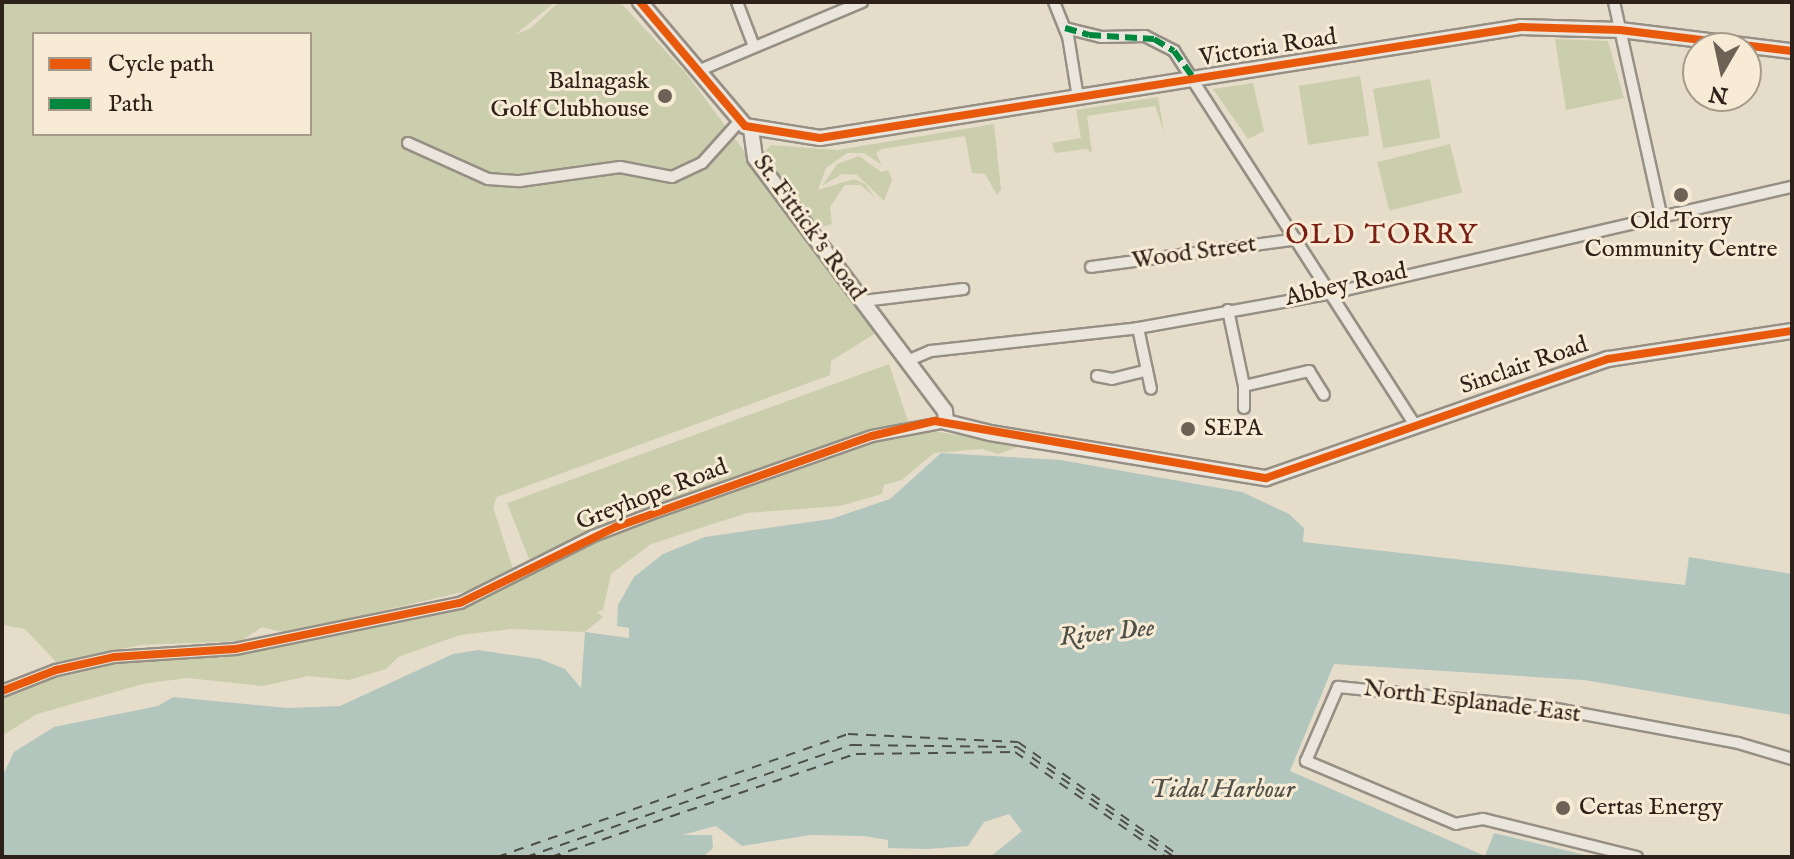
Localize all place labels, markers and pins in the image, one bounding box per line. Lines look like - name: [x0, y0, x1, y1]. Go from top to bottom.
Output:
- place label: Balnagask Golf Clubhouse: [490, 68, 649, 124]
- marker: Balnagask Golf Clubhouse: [656, 87, 674, 105]
- marker: Old Torry Community Centre: [1672, 186, 1690, 204]
- place label: Old Torry Community Centre: [1585, 208, 1777, 264]
- place label: SEPA: [1204, 415, 1262, 443]
- marker: SEPA: [1179, 420, 1197, 438]
- place label: Certas Energy: [1579, 794, 1723, 822]
- marker: Certas Energy: [1554, 799, 1572, 817]

